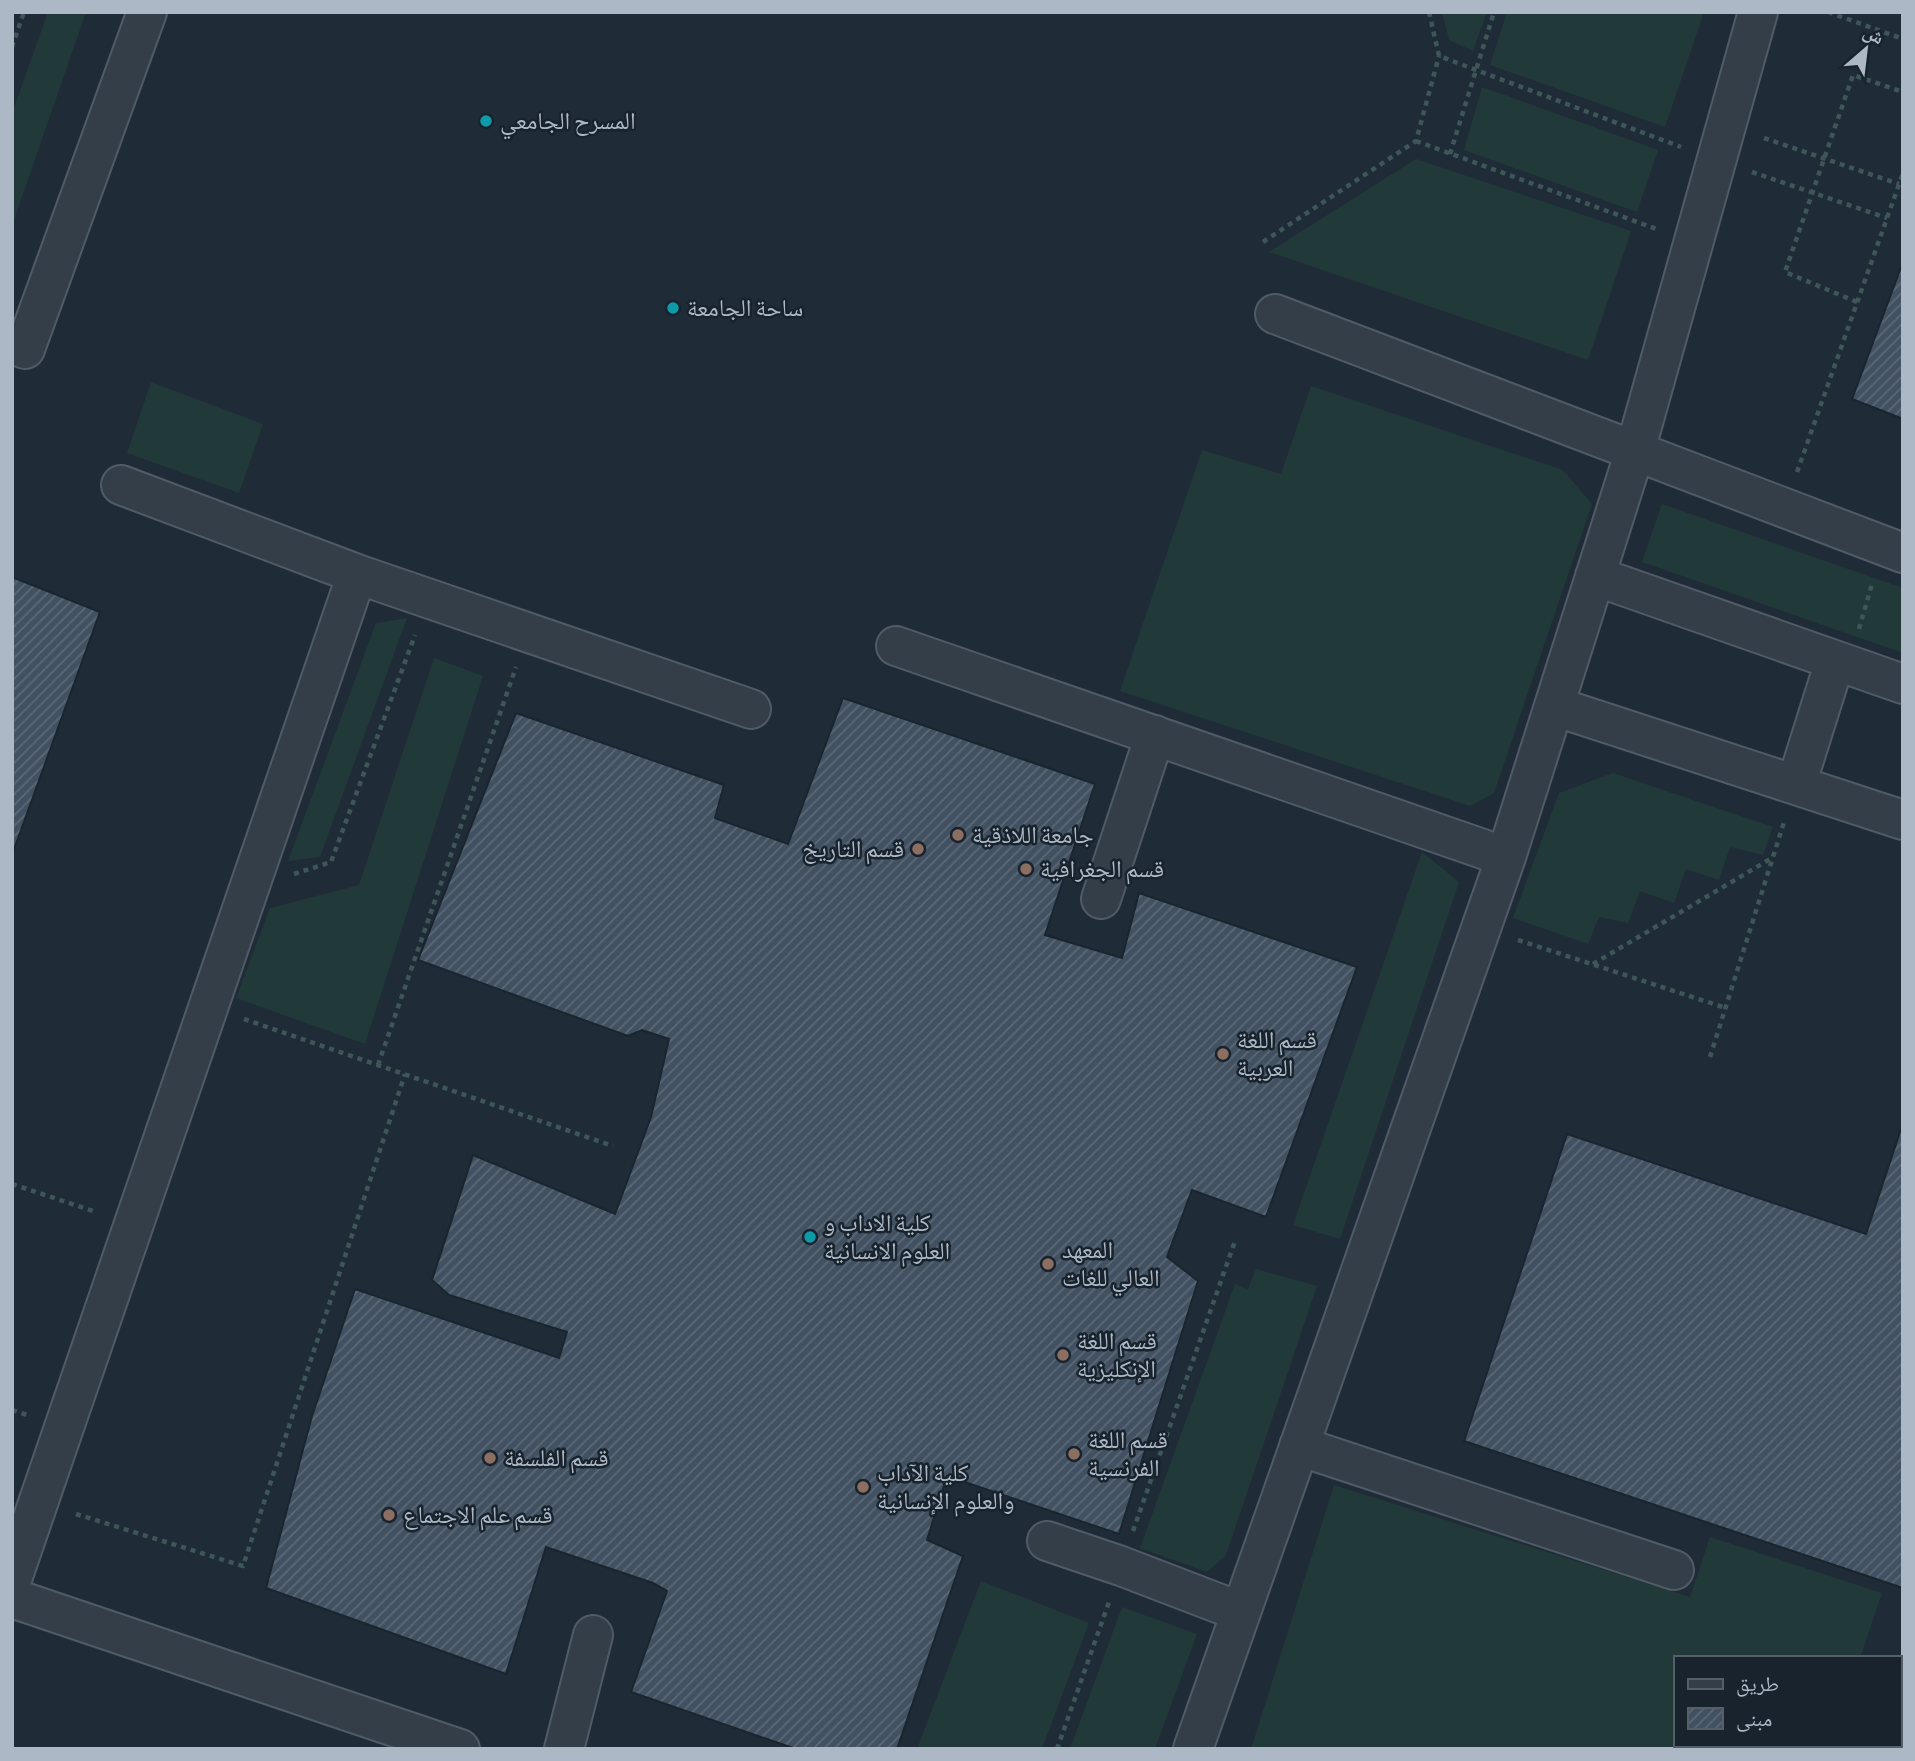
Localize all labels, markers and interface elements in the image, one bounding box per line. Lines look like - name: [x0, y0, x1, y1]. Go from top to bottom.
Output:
- north arrow: [1831, 14, 1901, 84]
- text: ش: [1859, 20, 1888, 50]
- place label: المسرح الجامعي: [500, 107, 636, 140]
- marker: المسرح الجامعي: [478, 113, 494, 129]
- place label: ساحة الجامعة: [687, 294, 803, 323]
- marker: ساحة الجامعة: [665, 300, 681, 316]
- place label: جامعة اللاذقية: [972, 821, 1094, 850]
- marker: جامعة اللاذقية: [950, 827, 966, 843]
- place label: قسم التاريخ: [803, 835, 904, 865]
- marker: قسم التاريخ: [910, 841, 926, 857]
- place label: قسم الجغرافية: [1040, 855, 1164, 885]
- marker: قسم الجغرافية: [1018, 861, 1034, 877]
- place label: قسم اللغة العربية: [1237, 1026, 1317, 1083]
- marker: قسم اللغة العربية: [1215, 1046, 1231, 1062]
- place label: كلية الاداب و العلوم الانسانية: [824, 1209, 950, 1267]
- marker: كلية الاداب و العلوم الانسانية: [802, 1229, 818, 1245]
- place label: المعهد العالي للغات: [1062, 1236, 1160, 1297]
- marker: المعهد العالي للغات: [1040, 1256, 1056, 1272]
- place label: قسم اللغة الإنكليزية: [1077, 1327, 1157, 1384]
- marker: قسم اللغة الإنكليزية: [1055, 1347, 1071, 1363]
- place label: قسم اللغة الفرنسية: [1088, 1426, 1168, 1483]
- place label: قسم الفلسفة: [504, 1444, 609, 1474]
- marker: قسم اللغة الفرنسية: [1066, 1446, 1082, 1462]
- marker: قسم الفلسفة: [482, 1450, 498, 1466]
- place label: كلية الآداب والعلوم الإنسانية: [877, 1459, 1014, 1517]
- marker: كلية الآداب والعلوم الإنسانية: [855, 1479, 871, 1495]
- place label: قسم علم الاجتماع: [403, 1501, 553, 1531]
- marker: قسم علم الاجتماع: [381, 1507, 397, 1523]
- legend: [1674, 1656, 1901, 1747]
- text: طريق: [1736, 1672, 1779, 1697]
- text: مبنى: [1736, 1707, 1772, 1732]

